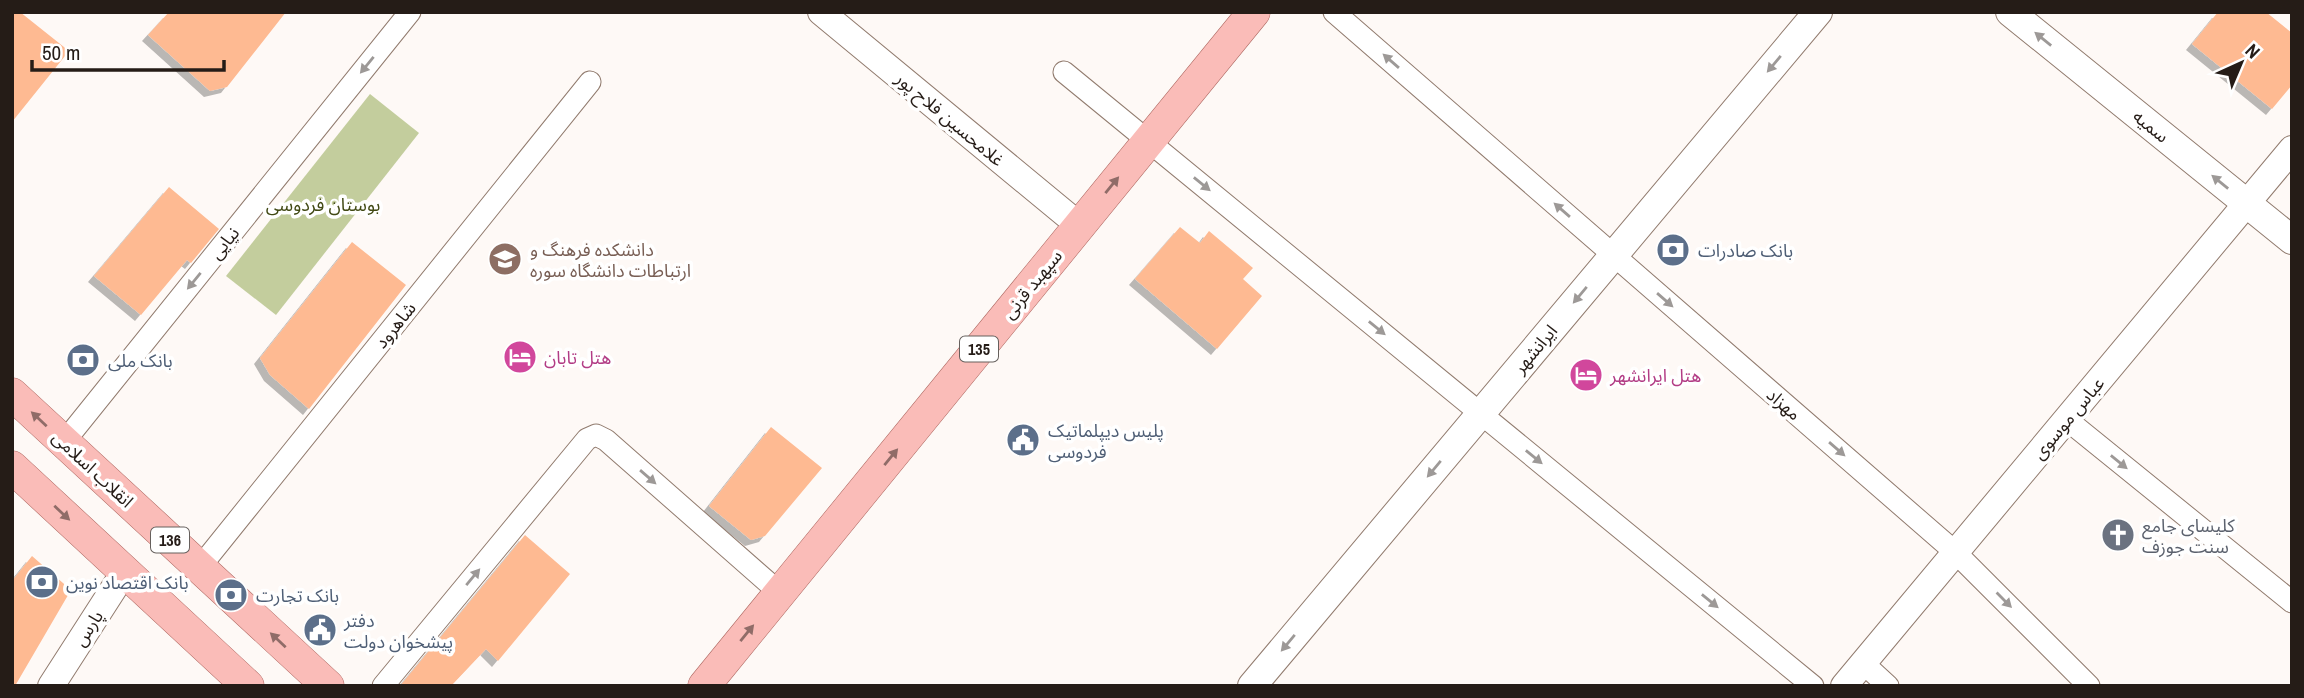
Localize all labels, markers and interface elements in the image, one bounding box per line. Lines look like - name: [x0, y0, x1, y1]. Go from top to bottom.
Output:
- scale bar: [32, 28, 224, 72]
- north arrow: [2206, 28, 2276, 98]
- one-way arrow: [2034, 31, 2052, 46]
- text: 50 m: [42, 38, 80, 67]
- text: N: [2240, 38, 2266, 64]
- one-way arrow: [1382, 54, 1399, 69]
- one-way arrow: [360, 56, 375, 74]
- one-way arrow: [1767, 56, 1782, 73]
- street label: غلامحسین فلاح‌ پور: [889, 65, 1010, 173]
- street label: سمیه: [2128, 104, 2174, 148]
- one-way arrow: [2211, 175, 2228, 190]
- one-way arrow: [1193, 176, 1210, 191]
- one-way arrow: [1104, 177, 1119, 194]
- park label: بوستان فردوسی: [266, 192, 380, 217]
- one-way arrow: [1553, 202, 1571, 218]
- street label: نیایی: [203, 221, 245, 265]
- bank icon: بانک صادرات: [1654, 231, 1692, 269]
- place label: دانشکده فرهنگ و ارتباطات دانشگاه سوره: [530, 237, 691, 283]
- place label: بانک صادرات: [1698, 238, 1793, 263]
- school or university icon: دانشکده فرهنگ و ارتباطات دانشگاه سوره: [486, 240, 524, 278]
- street label: سپهبد قرنی: [996, 244, 1068, 324]
- one-way arrow: [186, 271, 201, 289]
- one-way arrow: [1572, 286, 1588, 304]
- one-way arrow: [1656, 292, 1674, 308]
- street label: شاهرود: [368, 296, 422, 354]
- street label: ایرانشهر: [1506, 319, 1563, 380]
- one-way arrow: [1369, 320, 1386, 335]
- road number: 135: [960, 336, 998, 362]
- hotel icon: هتل تابان: [501, 338, 539, 376]
- bank icon: بانک ملی: [64, 341, 102, 379]
- place label: هتل تابان: [544, 345, 611, 370]
- place label: بانک ملی: [108, 348, 173, 373]
- hotel icon: هتل ایرانشهر: [1567, 356, 1605, 394]
- place label: هتل ایرانشهر: [1609, 363, 1701, 388]
- street label: عباس موسوی: [2026, 371, 2110, 465]
- street label: مهزاد: [1761, 382, 1807, 426]
- one-way arrow: [30, 411, 48, 427]
- place label: پلیس دیپلماتیک فردوسی: [1048, 418, 1164, 464]
- public building icon: پلیس دیپلماتیک فردوسی: [1004, 421, 1042, 459]
- street label: انقلاب اسلامی: [47, 425, 139, 513]
- one-way arrow: [1828, 441, 1846, 457]
- one-way arrow: [883, 448, 898, 465]
- one-way arrow: [1524, 449, 1542, 464]
- one-way arrow: [2110, 455, 2128, 470]
- one-way arrow: [1426, 460, 1442, 478]
- one-way arrow: [640, 469, 657, 485]
- one-way arrow: [53, 505, 71, 521]
- place label: کلیسای جامع سنت جوزف: [2142, 513, 2235, 559]
- church icon: کلیسای جامع سنت جوزف: [2099, 516, 2137, 554]
- road number: 136: [151, 527, 189, 552]
- bank icon: بانک اقتصاد نوین: [23, 563, 61, 601]
- one-way arrow: [466, 568, 481, 586]
- place label: بانک اقتصاد نوین: [66, 570, 189, 595]
- bank icon: بانک تجارت: [212, 576, 250, 614]
- place label: بانک تجارت: [256, 583, 339, 608]
- one-way arrow: [1995, 592, 2012, 609]
- one-way arrow: [1701, 593, 1718, 608]
- street label: پارس: [67, 605, 109, 651]
- place label: دفتر پیشخوان دولت: [343, 608, 453, 654]
- public building icon: دفتر پیشخوان دولت: [301, 611, 339, 649]
- one-way arrow: [739, 624, 754, 641]
- one-way arrow: [270, 632, 287, 648]
- one-way arrow: [1280, 634, 1295, 652]

